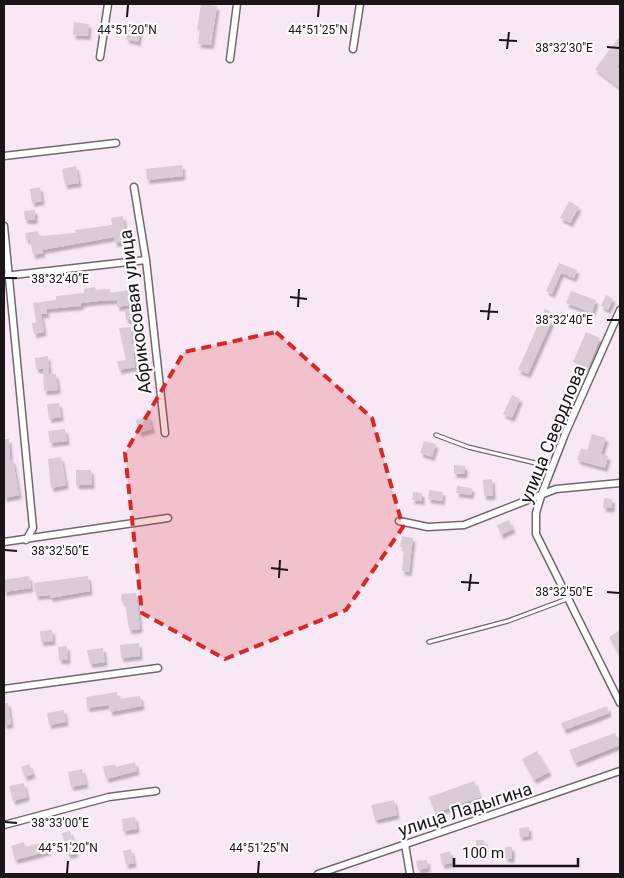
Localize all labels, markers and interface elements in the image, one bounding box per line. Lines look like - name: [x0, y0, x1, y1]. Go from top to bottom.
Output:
- text: 44°51'20"N: [97, 23, 157, 37]
- text: 44°51'25"N: [288, 23, 348, 37]
- text: 38°32'30"E: [535, 41, 593, 55]
- street label: Абрикосовая улица: [115, 229, 155, 395]
- text: 38°32'40"E: [31, 272, 89, 286]
- text: 38°32'40"E: [535, 313, 593, 327]
- street label: улица Свердлова: [515, 362, 589, 506]
- text: 38°32'50"E: [31, 544, 89, 558]
- text: 38°32'50"E: [535, 585, 593, 599]
- street label: улица Ладыгина: [395, 777, 535, 841]
- text: 38°33'00"E: [31, 816, 89, 830]
- scale bar: [454, 836, 578, 868]
- text: 44°51'20"N: [38, 841, 98, 855]
- text: 44°51'25"N: [229, 841, 289, 855]
- text: 100 m: [462, 844, 504, 862]

